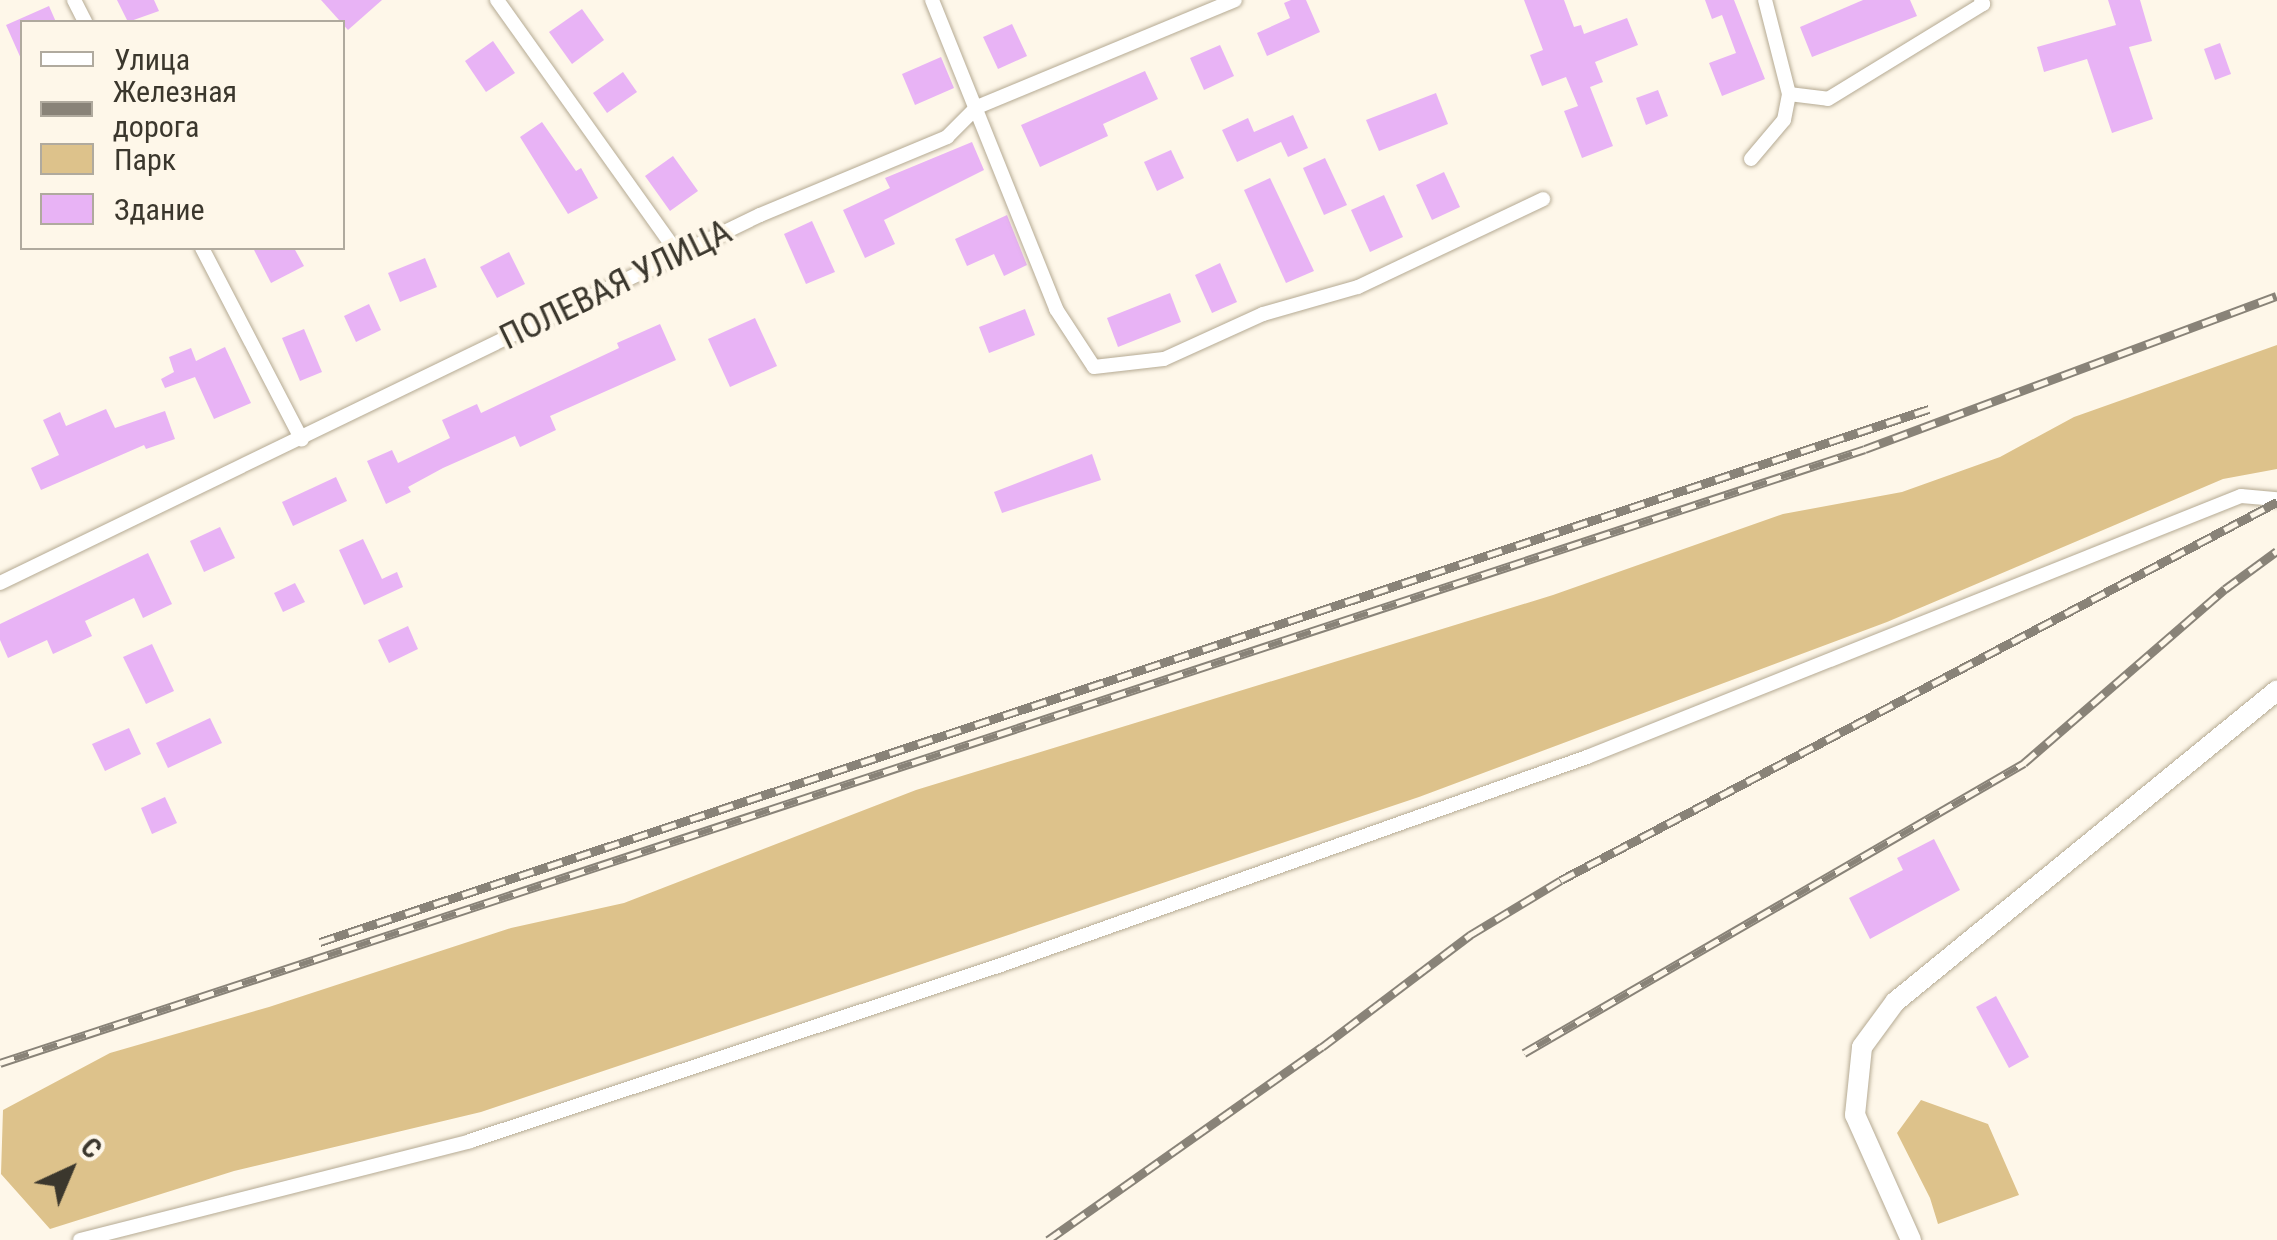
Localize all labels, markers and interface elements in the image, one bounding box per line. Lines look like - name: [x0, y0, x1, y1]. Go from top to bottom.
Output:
- legend: [20, 20, 345, 250]
- text: Улица: [114, 42, 190, 77]
- text: Железная дорога: [113, 74, 237, 144]
- text: Парк: [114, 142, 176, 177]
- text: Здание: [114, 192, 205, 227]
- street label: ПОЛЕВАЯ УЛИЦА: [493, 211, 739, 359]
- north arrow: [20, 1120, 120, 1220]
- text: С: [74, 1131, 108, 1165]

